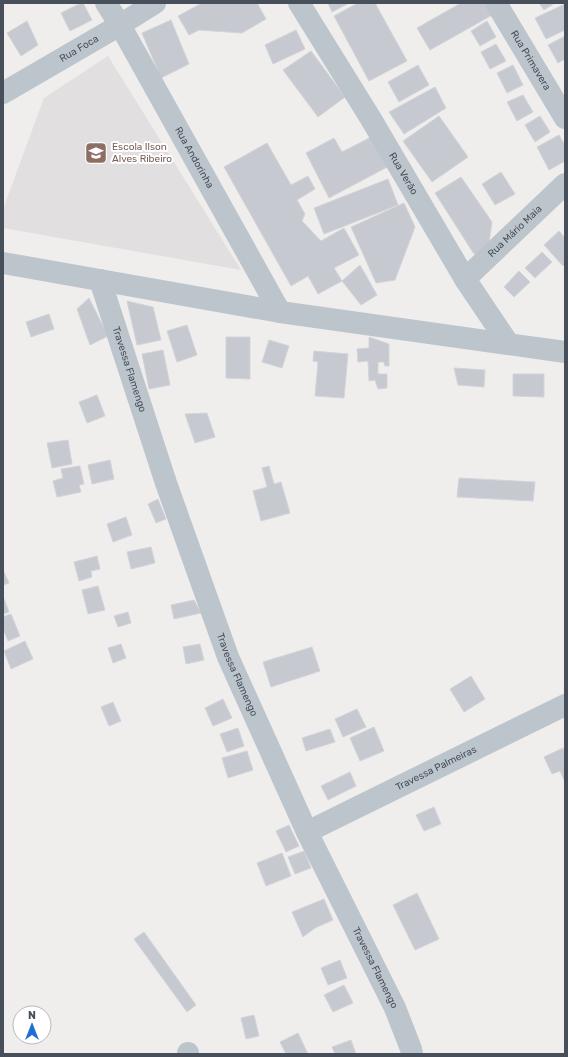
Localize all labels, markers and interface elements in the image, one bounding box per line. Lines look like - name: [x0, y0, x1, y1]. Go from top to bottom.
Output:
- street label: Rua Primavera: [508, 28, 553, 93]
- street label: Rua Foca: [57, 33, 101, 65]
- street label: Rua Andorinha: [172, 125, 216, 191]
- school or university icon: Escola Ilson Alves Ribeiro: [83, 140, 109, 166]
- place label: Escola Ilson Alves Ribeiro: [112, 141, 172, 165]
- street label: Rua Verão: [386, 150, 420, 197]
- street label: Rua Mário Maia: [486, 203, 545, 260]
- street label: Travessa Flamengo: [110, 325, 149, 414]
- street label: Travessa Flamengo: [214, 632, 260, 719]
- street label: Travessa Palmeiras: [394, 743, 479, 793]
- street label: Travessa Flamengo: [350, 925, 400, 1011]
- north arrow: [12, 1005, 52, 1045]
- text: N: [28, 1009, 36, 1022]

